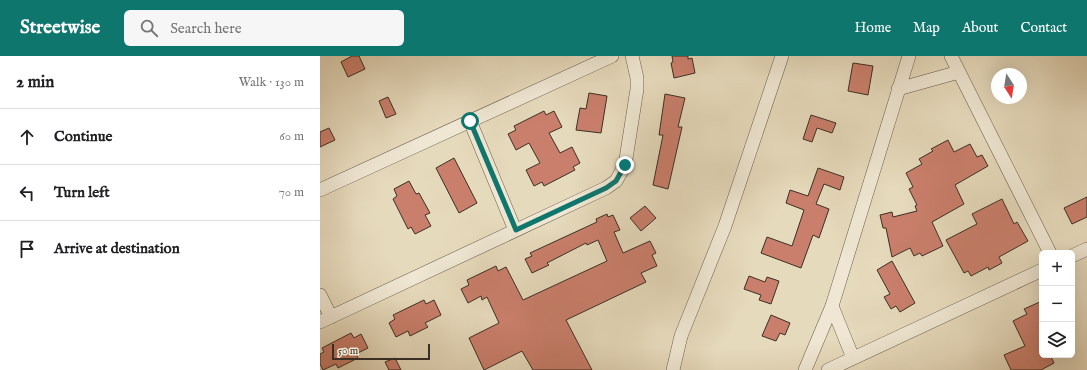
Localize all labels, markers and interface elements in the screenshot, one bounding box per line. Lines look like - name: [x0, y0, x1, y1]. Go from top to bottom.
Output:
- search box: [124, 10, 404, 46]
- text: Streetwise: [20, 16, 100, 40]
- icon: search: [138, 17, 160, 39]
- text: Search here: [170, 19, 242, 38]
- text: Home: [855, 19, 891, 37]
- text: Map: [913, 19, 940, 37]
- text: About: [962, 19, 998, 37]
- text: Contact: [1020, 19, 1067, 37]
- north arrow: [991, 68, 1027, 104]
- text: 2 min: [16, 72, 54, 93]
- text: Walk · 130 m: [239, 74, 304, 91]
- route start: [461, 112, 479, 130]
- icon: ahead: [16, 126, 38, 148]
- text: Continue: [54, 127, 112, 146]
- text: 60 m: [279, 128, 304, 145]
- route end: [616, 156, 634, 174]
- icon: left: [16, 182, 38, 204]
- text: Turn left: [54, 183, 110, 202]
- text: 70 m: [279, 184, 304, 201]
- icon: arrive: [16, 238, 38, 260]
- text: Arrive at destination: [54, 239, 180, 258]
- map controls: [1039, 250, 1075, 358]
- button: +: [1039, 250, 1075, 286]
- button: −: [1039, 286, 1075, 322]
- button: layers: [1039, 322, 1075, 358]
- scale bar: [332, 342, 430, 361]
- text: 50 m: [338, 344, 358, 358]

